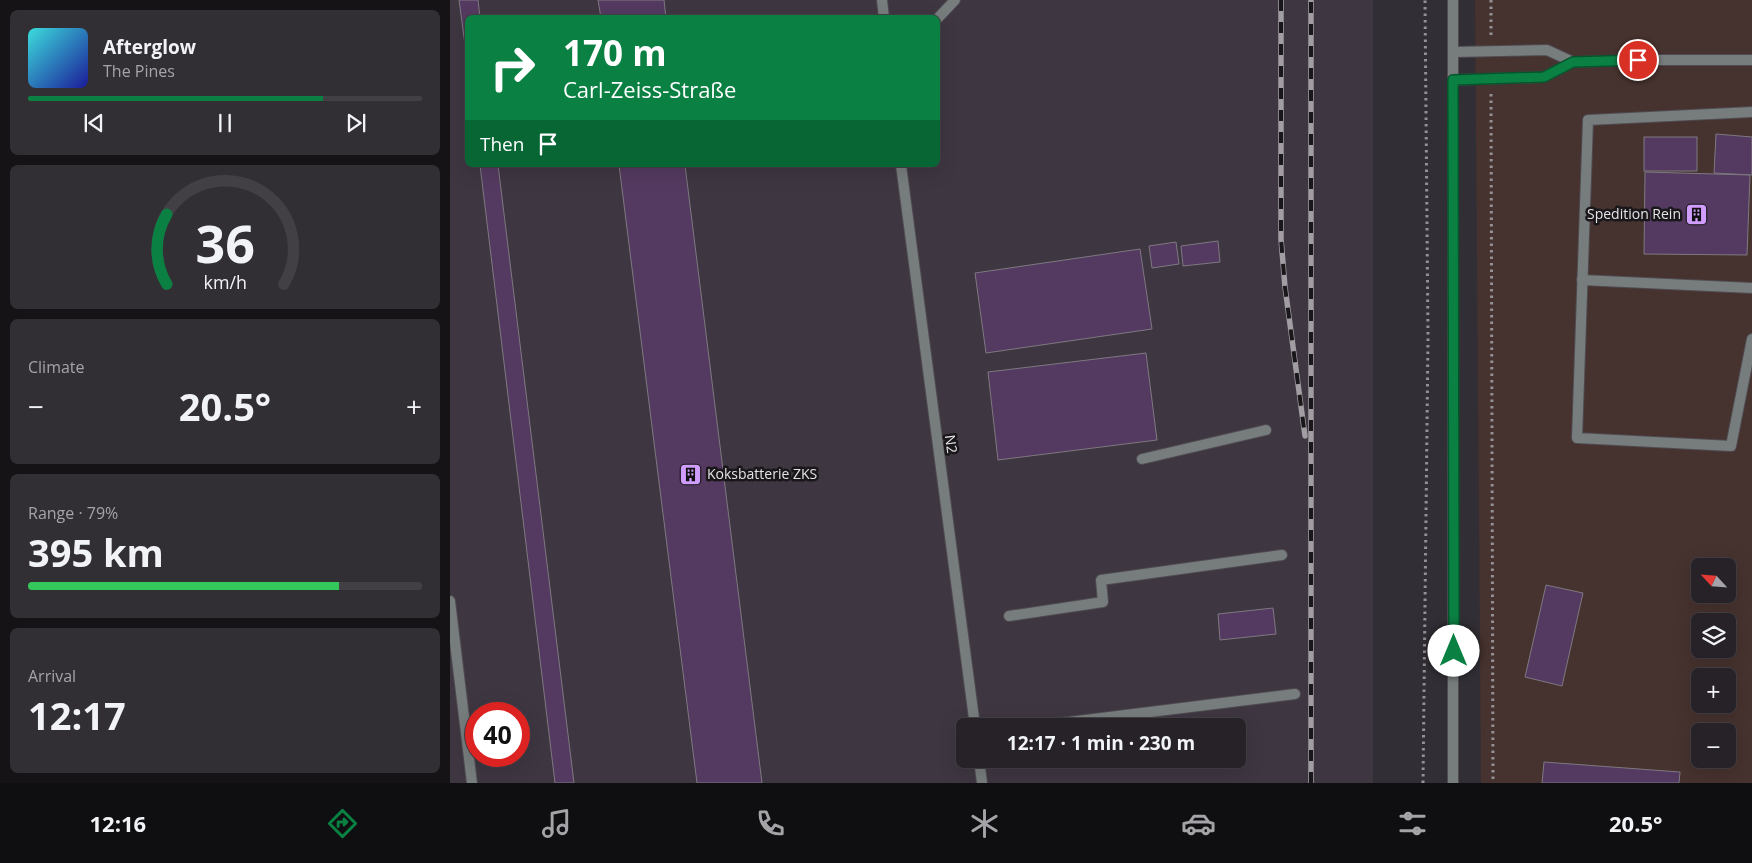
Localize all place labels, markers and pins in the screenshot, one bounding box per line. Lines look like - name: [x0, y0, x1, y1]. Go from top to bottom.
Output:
- pin: [1617, 39, 1659, 81]
- building icon: Spedition Rein: [1685, 202, 1709, 226]
- place label: Spedition Rein: [1587, 204, 1681, 223]
- building icon: Koksbatterie ZKS: [679, 462, 703, 486]
- place label: Koksbatterie ZKS: [707, 464, 817, 483]

